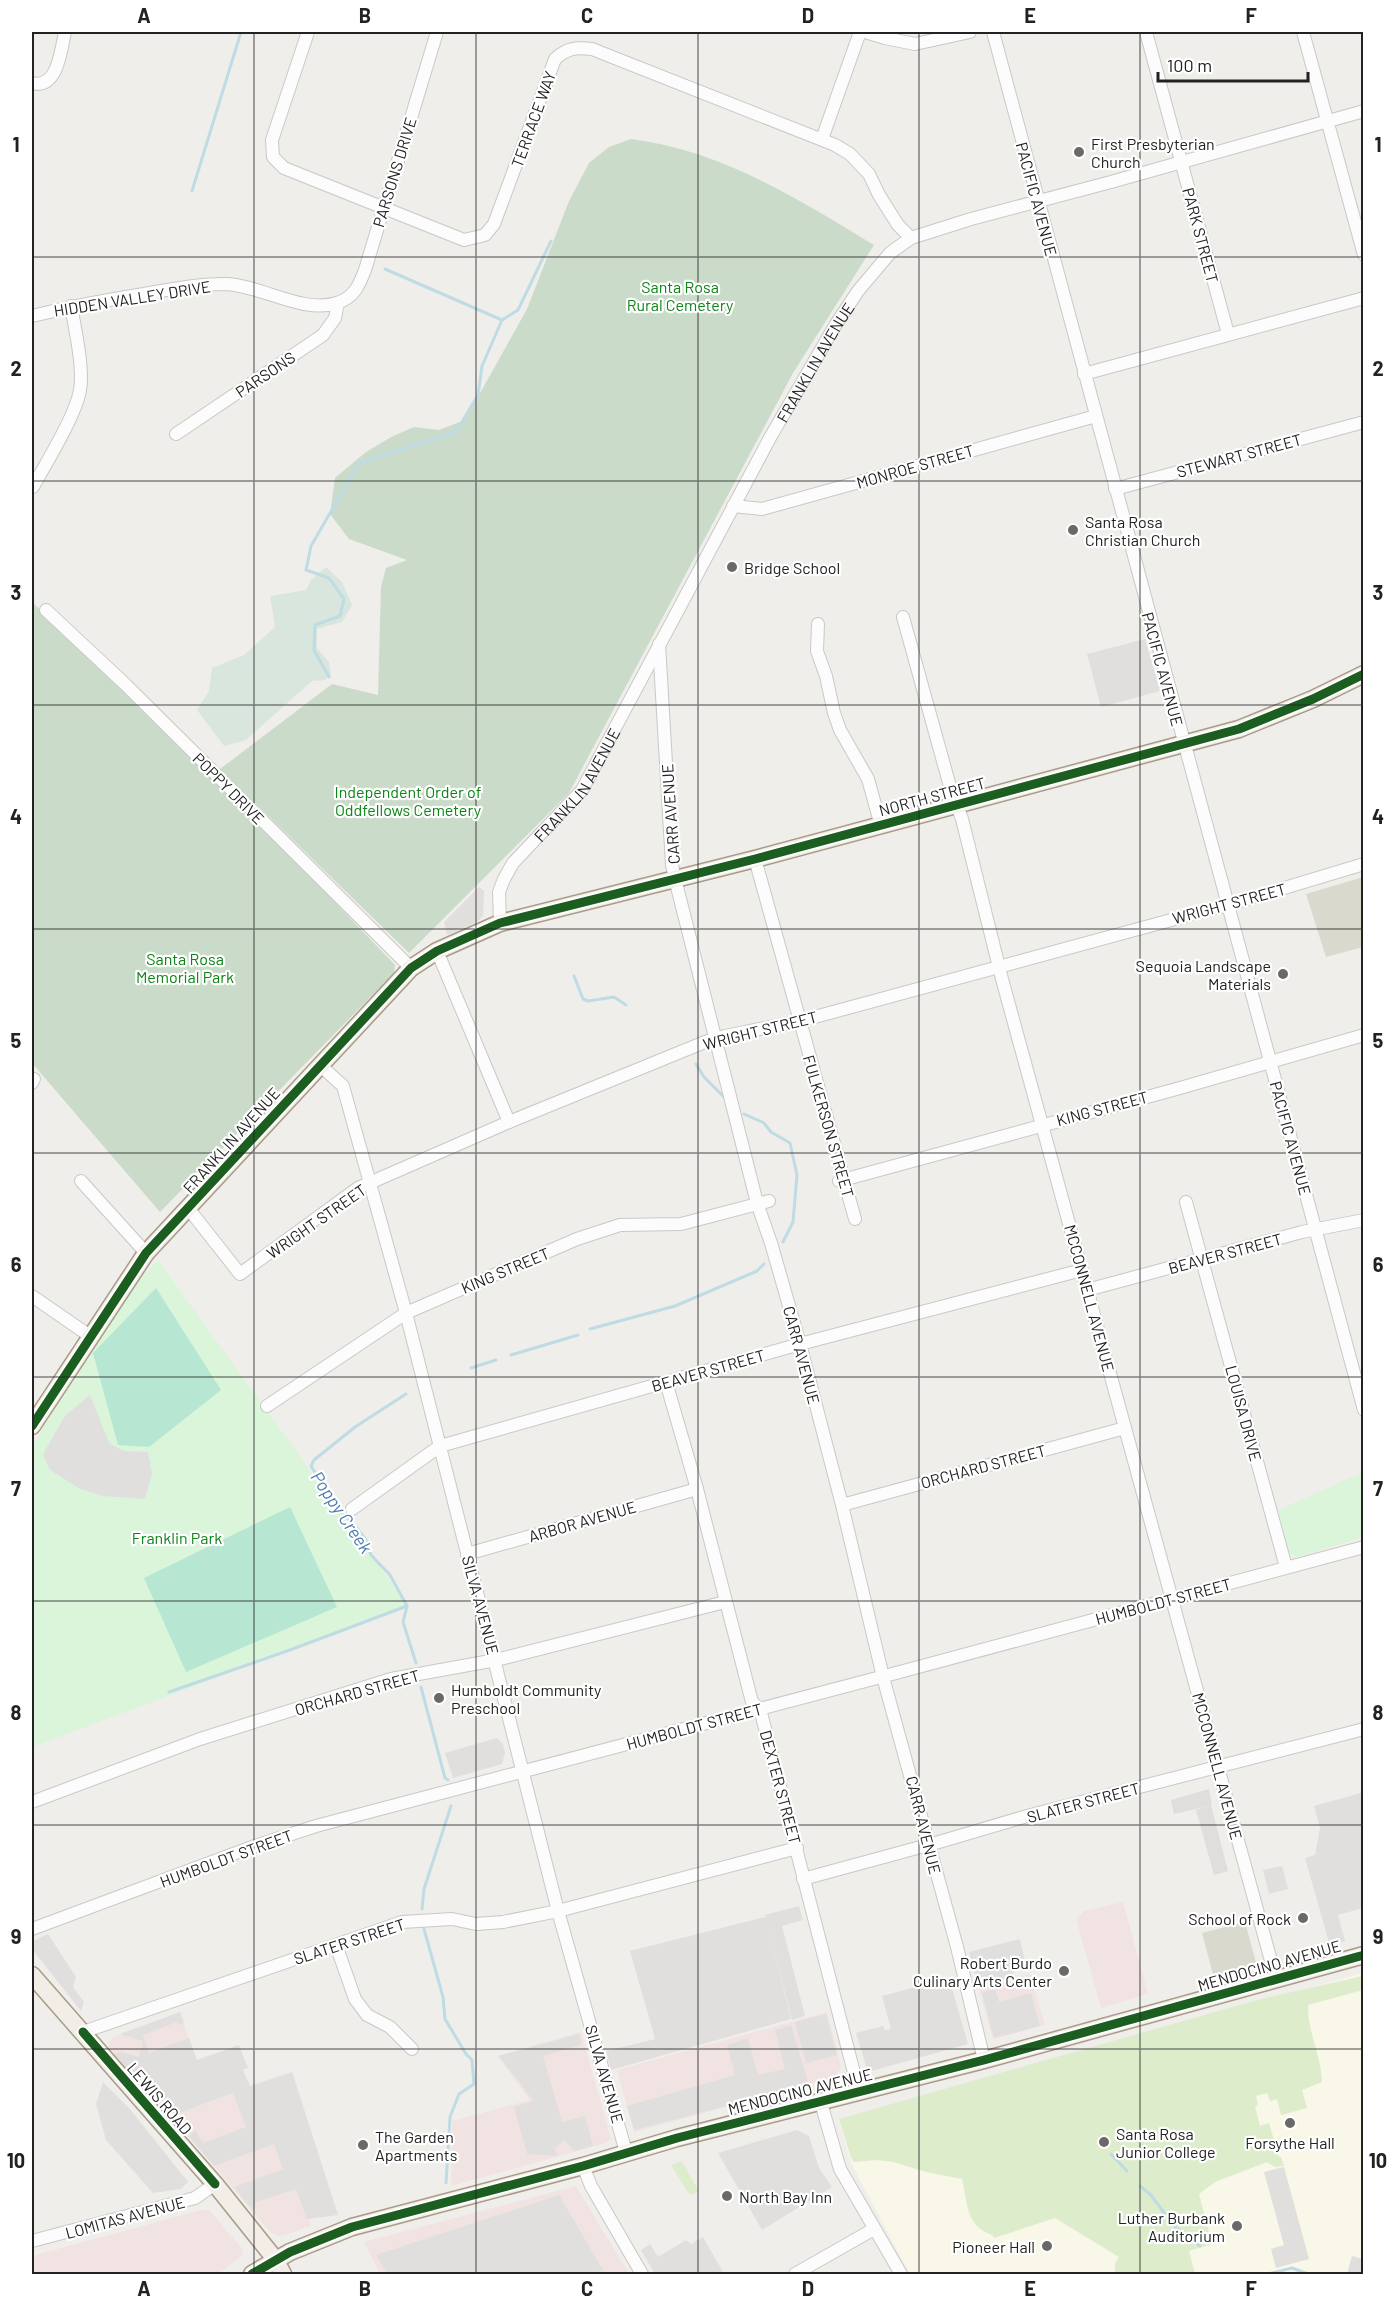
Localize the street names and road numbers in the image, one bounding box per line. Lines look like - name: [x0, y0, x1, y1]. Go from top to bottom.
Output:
- street label: TERRACE WAY: [507, 68, 559, 170]
- street label: PARSONS DRIVE: [368, 115, 420, 229]
- street label: PACIFIC AVENUE: [1013, 140, 1061, 258]
- street label: PARK STREET: [1179, 185, 1223, 285]
- street label: HIDDEN VALLEY DRIVE: [52, 276, 212, 320]
- street label: FRANKLIN AVENUE: [772, 298, 857, 425]
- street label: PARSONS: [231, 347, 299, 401]
- street label: STEWART STREET: [1174, 429, 1304, 481]
- street label: MONROE STREET: [854, 440, 976, 492]
- street label: PACIFIC AVENUE: [1139, 610, 1187, 728]
- street label: FRANKLIN AVENUE: [529, 725, 623, 845]
- street label: POPPY DRIVE: [189, 748, 269, 828]
- street label: CARR AVENUE: [657, 763, 683, 865]
- street label: NORTH STREET: [877, 773, 987, 819]
- street label: WRIGHT STREET: [1170, 879, 1288, 927]
- street label: WRIGHT STREET: [701, 1007, 819, 1053]
- street label: FULKERSON STREET: [800, 1052, 858, 1200]
- street label: PACIFIC AVENUE: [1267, 1079, 1315, 1197]
- street label: FRANKLIN AVENUE: [179, 1083, 283, 1197]
- street label: KING STREET: [1054, 1087, 1150, 1129]
- street label: WRIGHT STREET: [263, 1180, 369, 1262]
- street label: MCCONNELL AVENUE: [1061, 1222, 1119, 1374]
- street label: BEAVER STREET: [1166, 1229, 1284, 1277]
- street label: KING STREET: [458, 1243, 552, 1297]
- street label: CARR AVENUE: [780, 1304, 824, 1406]
- street label: BEAVER STREET: [649, 1345, 767, 1395]
- street label: LOUISA DRIVE: [1222, 1363, 1266, 1463]
- street label: ORCHARD STREET: [918, 1440, 1048, 1492]
- street label: ARBOR AVENUE: [526, 1497, 638, 1545]
- street label: SILVA AVENUE: [459, 1553, 503, 1657]
- street label: HUMBOLDT STREET: [1093, 1574, 1233, 1628]
- street label: ORCHARD STREET: [292, 1665, 422, 1719]
- street label: MCCONNELL AVENUE: [1189, 1690, 1247, 1842]
- street label: HUMBOLDT STREET: [624, 1699, 764, 1753]
- street label: DEXTER STREET: [757, 1728, 805, 1846]
- street label: CARR AVENUE: [903, 1774, 945, 1876]
- street label: SLATER STREET: [1025, 1778, 1141, 1826]
- street label: HUMBOLDT STREET: [157, 1825, 295, 1891]
- street label: SLATER STREET: [291, 1914, 407, 1968]
- street label: MENDOCINO AVENUE: [1195, 1935, 1343, 1995]
- street label: SILVA AVENUE: [582, 2023, 628, 2125]
- street label: LEWIS ROAD: [124, 2058, 196, 2138]
- street label: MENDOCINO AVENUE: [726, 2064, 874, 2118]
- street label: LOMITAS AVENUE: [63, 2192, 187, 2242]

